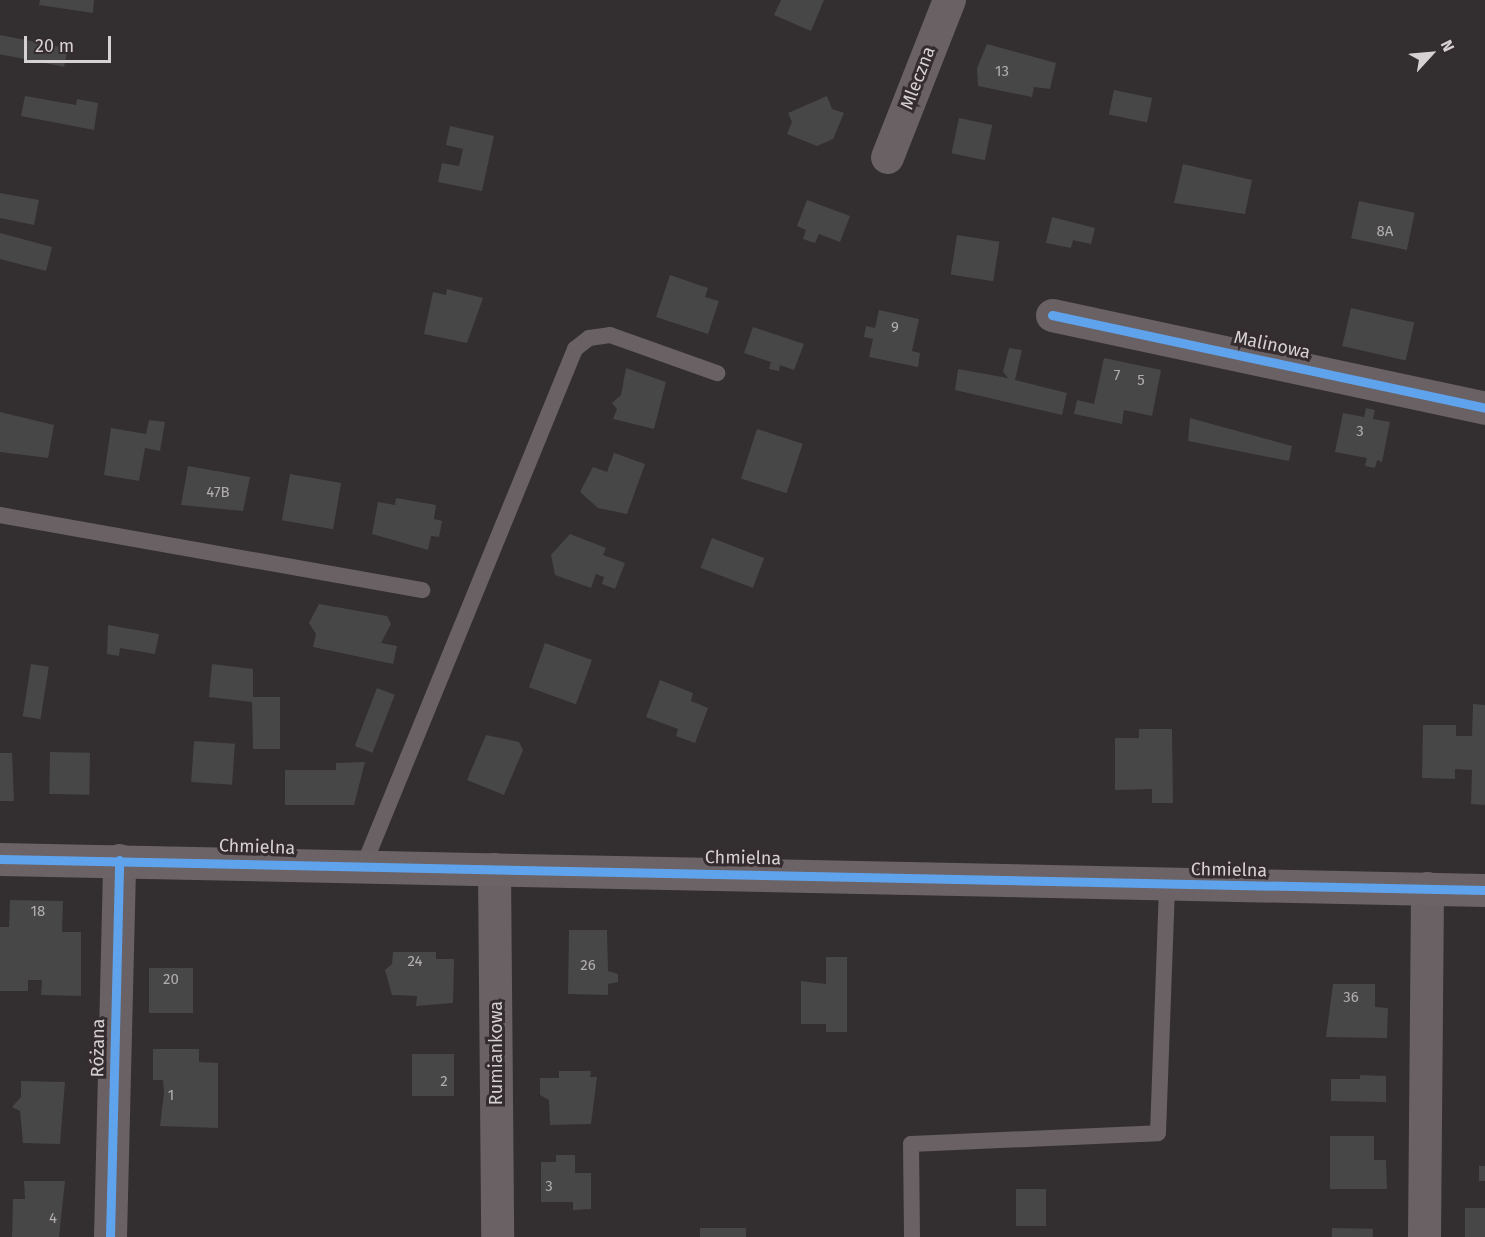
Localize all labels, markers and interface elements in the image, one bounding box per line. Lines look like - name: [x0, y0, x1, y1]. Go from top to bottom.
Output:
- scale bar: [27, 24, 114, 62]
- north arrow: [1401, 24, 1461, 84]
- text: 20 m: [35, 35, 74, 57]
- text: N: [1437, 37, 1458, 55]
- street label: Mleczna: [896, 43, 940, 113]
- house number: 13: [995, 63, 1009, 81]
- house number: 8A: [1377, 223, 1393, 241]
- house number: 9: [891, 319, 899, 337]
- street label: Malinowa: [1232, 326, 1312, 364]
- house number: 7: [1114, 367, 1120, 385]
- house number: 5: [1137, 372, 1145, 390]
- house number: 3: [1356, 423, 1364, 441]
- house number: 47B: [206, 484, 230, 502]
- street label: Chmielna: [218, 835, 296, 859]
- street label: Chmielna: [705, 847, 781, 869]
- street label: Chmielna: [1191, 859, 1267, 881]
- house number: 18: [31, 903, 45, 921]
- house number: 24: [408, 953, 422, 971]
- house number: 26: [580, 957, 596, 975]
- house number: 20: [163, 971, 179, 989]
- house number: 36: [1343, 989, 1359, 1007]
- street label: Rumiankowa: [485, 1001, 507, 1105]
- street label: Różana: [87, 1018, 109, 1078]
- house number: 2: [440, 1073, 448, 1091]
- house number: 1: [168, 1087, 174, 1105]
- house number: 3: [545, 1178, 553, 1196]
- house number: 4: [49, 1210, 57, 1228]

